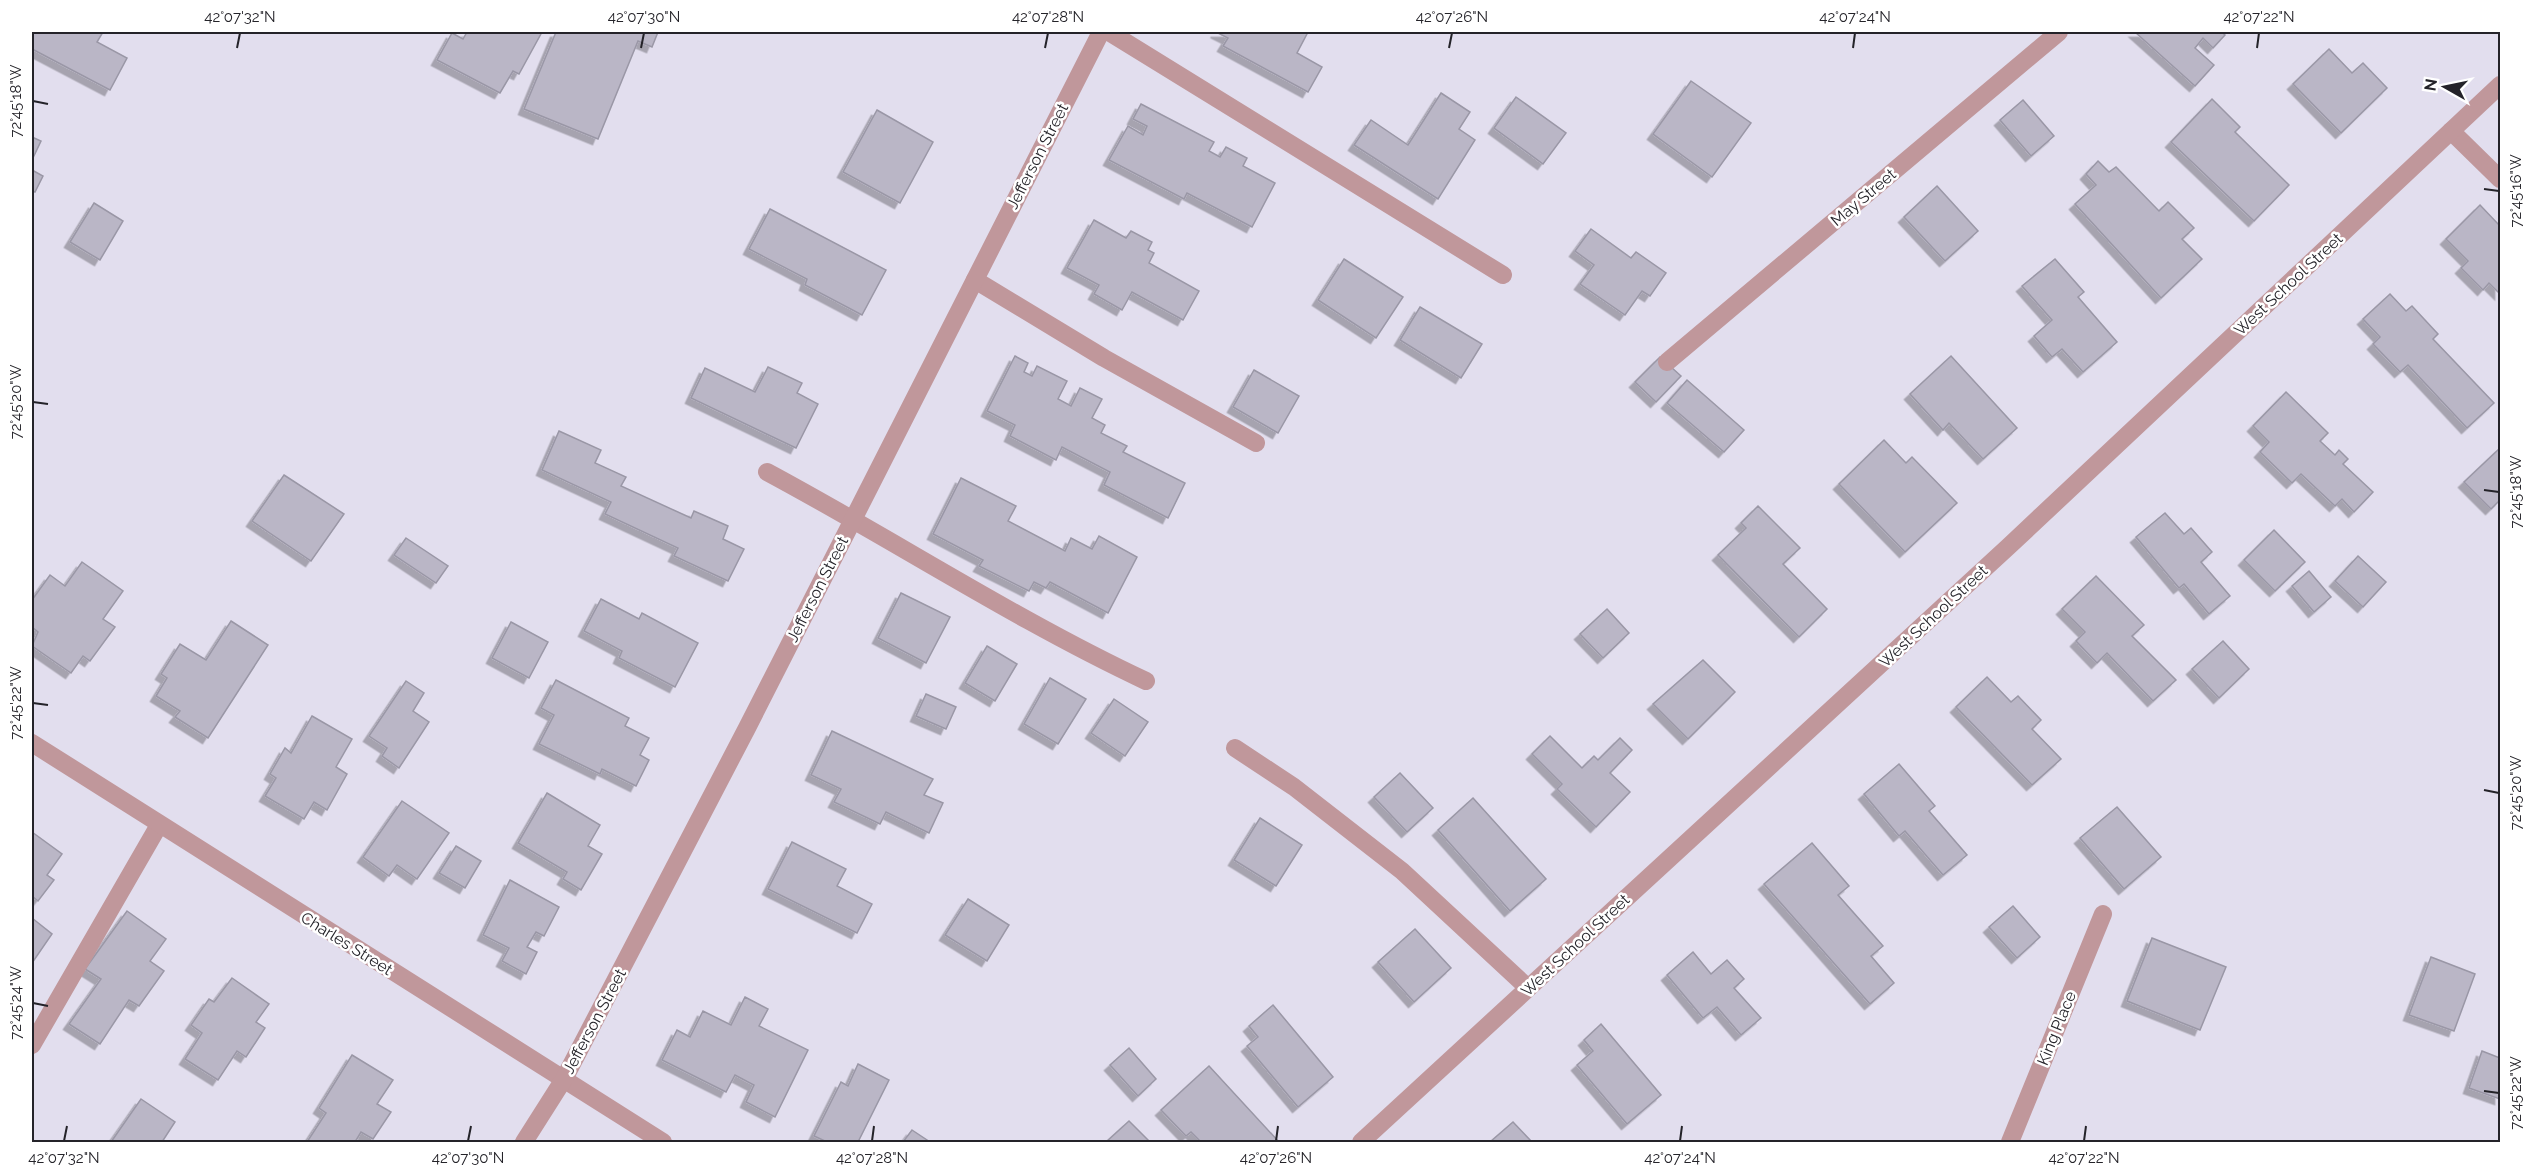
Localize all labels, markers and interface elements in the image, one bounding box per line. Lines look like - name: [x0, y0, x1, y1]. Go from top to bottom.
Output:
- text: 42°07'32"N: [204, 8, 276, 26]
- text: 42°07'30"N: [608, 8, 680, 26]
- text: 42°07'28"N: [1012, 8, 1084, 26]
- text: 42°07'26"N: [1416, 8, 1488, 26]
- text: 42°07'24"N: [1819, 8, 1891, 26]
- text: 42°07'22"N: [2223, 8, 2295, 26]
- north arrow: [2415, 57, 2475, 117]
- text: 72°45'18"W: [7, 64, 25, 138]
- text: N: [2420, 77, 2441, 92]
- street label: Jefferson Street: [1003, 100, 1073, 212]
- text: 72°45'16"W: [2507, 154, 2525, 228]
- street label: May Street: [1827, 164, 1900, 230]
- street label: West School Street: [2230, 229, 2347, 340]
- text: 72°45'20"W: [7, 364, 25, 439]
- text: 72°45'18"W: [2507, 455, 2525, 529]
- street label: Jefferson Street: [783, 533, 853, 645]
- street label: West School Street: [1875, 561, 1992, 672]
- text: 72°45'22"W: [7, 666, 25, 740]
- text: 72°45'20"W: [2507, 755, 2525, 830]
- street label: West School Street: [1517, 890, 1634, 1001]
- street label: Charles Street: [297, 908, 397, 980]
- street label: Jefferson Street: [559, 965, 630, 1077]
- text: 72°45'24"W: [7, 966, 25, 1040]
- street label: King Place: [2033, 988, 2080, 1068]
- text: 72°45'22"W: [2507, 1056, 2525, 1130]
- text: 42°07'32"N: [28, 1149, 100, 1167]
- text: 42°07'30"N: [432, 1149, 504, 1167]
- text: 42°07'28"N: [836, 1149, 908, 1167]
- text: 42°07'26"N: [1240, 1149, 1312, 1167]
- text: 42°07'24"N: [1644, 1149, 1716, 1167]
- text: 42°07'22"N: [2048, 1149, 2120, 1167]

